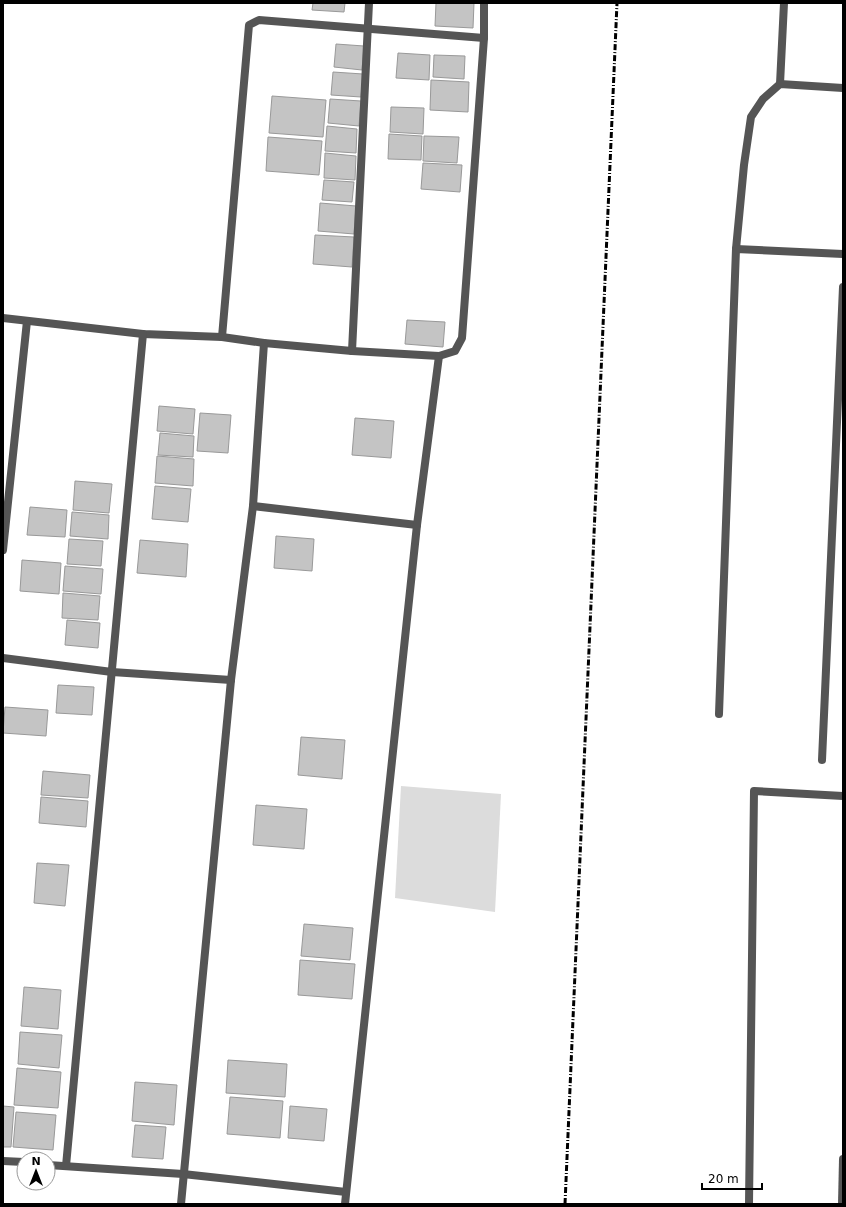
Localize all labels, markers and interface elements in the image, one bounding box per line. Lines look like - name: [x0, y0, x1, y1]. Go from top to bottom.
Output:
- north arrow: [16, 1151, 56, 1191]
- text: N: [31, 1155, 41, 1168]
- scale bar: [702, 1165, 762, 1191]
- text: 20 m: [708, 1172, 739, 1186]

